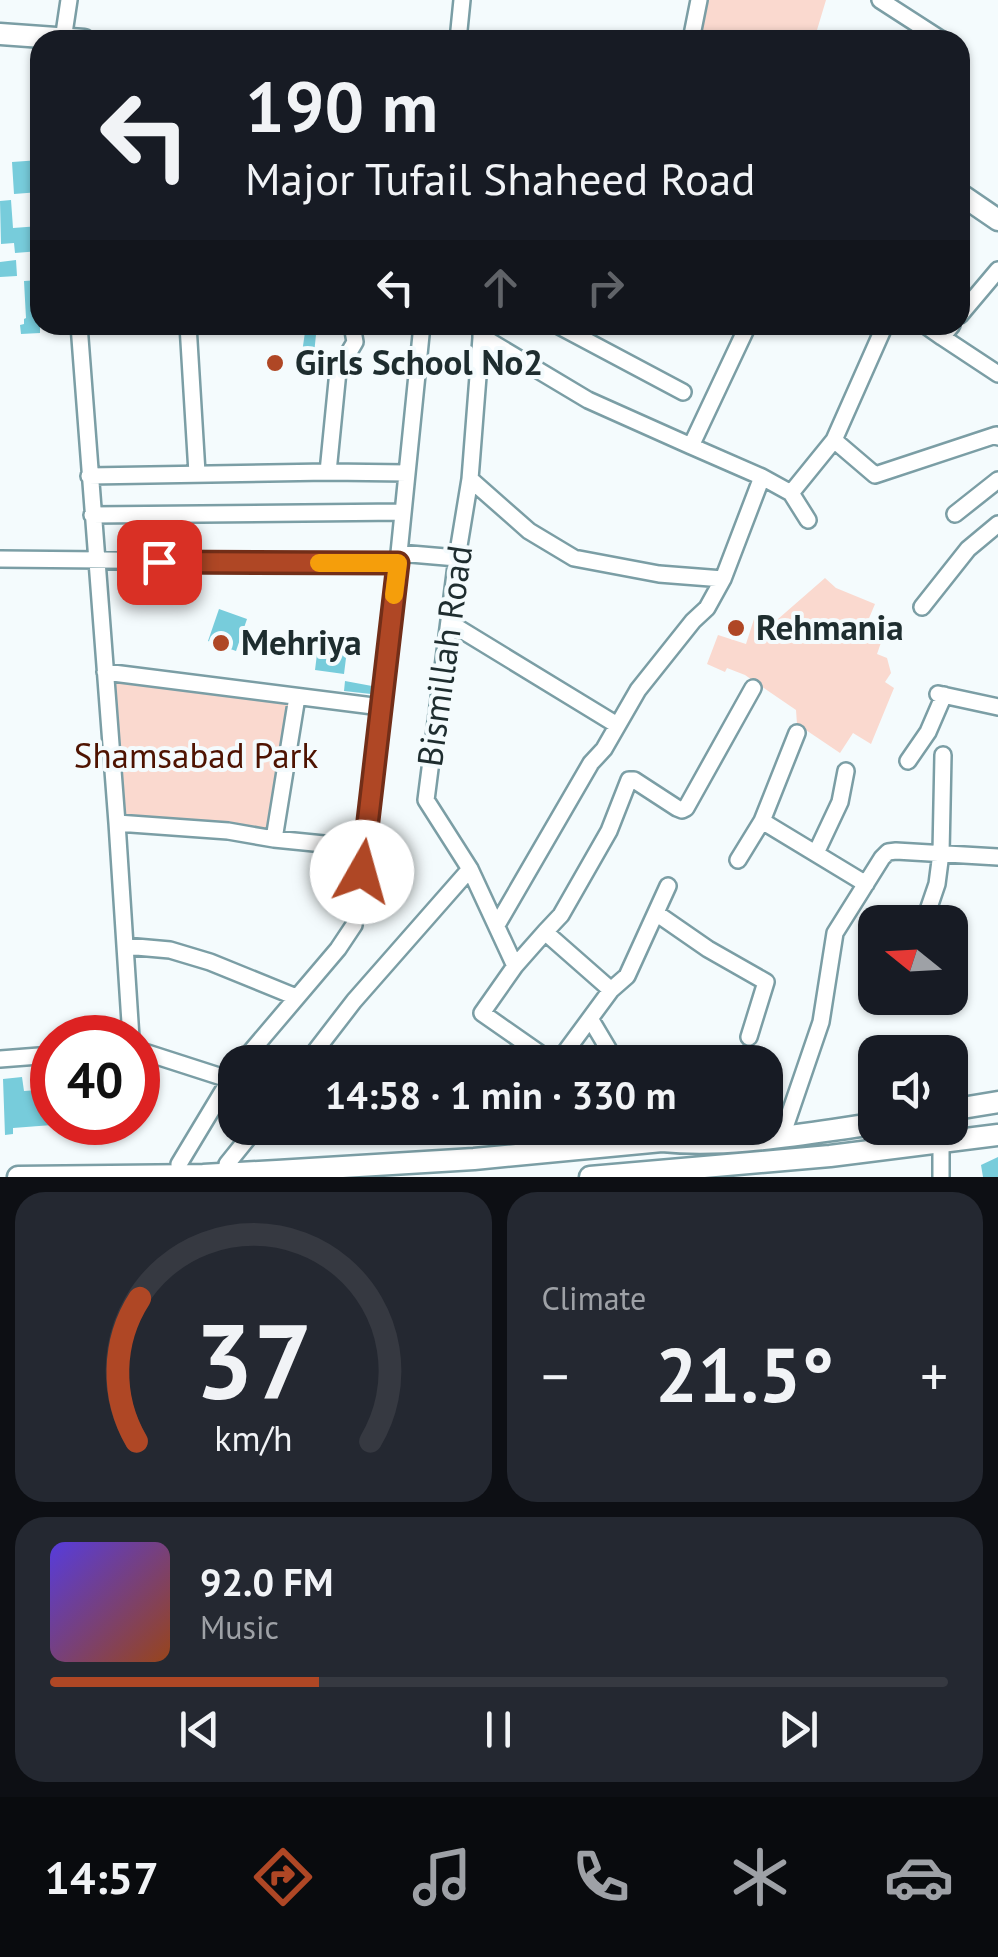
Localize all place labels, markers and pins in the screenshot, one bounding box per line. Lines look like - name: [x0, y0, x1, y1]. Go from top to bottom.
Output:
- place label: Girls School No2: [295, 339, 543, 385]
- marker: Girls School No2: [264, 352, 286, 374]
- pin: [117, 520, 202, 605]
- place label: Rehmania: [756, 604, 904, 650]
- marker: Rehmania: [725, 617, 747, 639]
- place label: Mehriya: [241, 619, 362, 665]
- marker: Mehriya: [210, 632, 232, 654]

